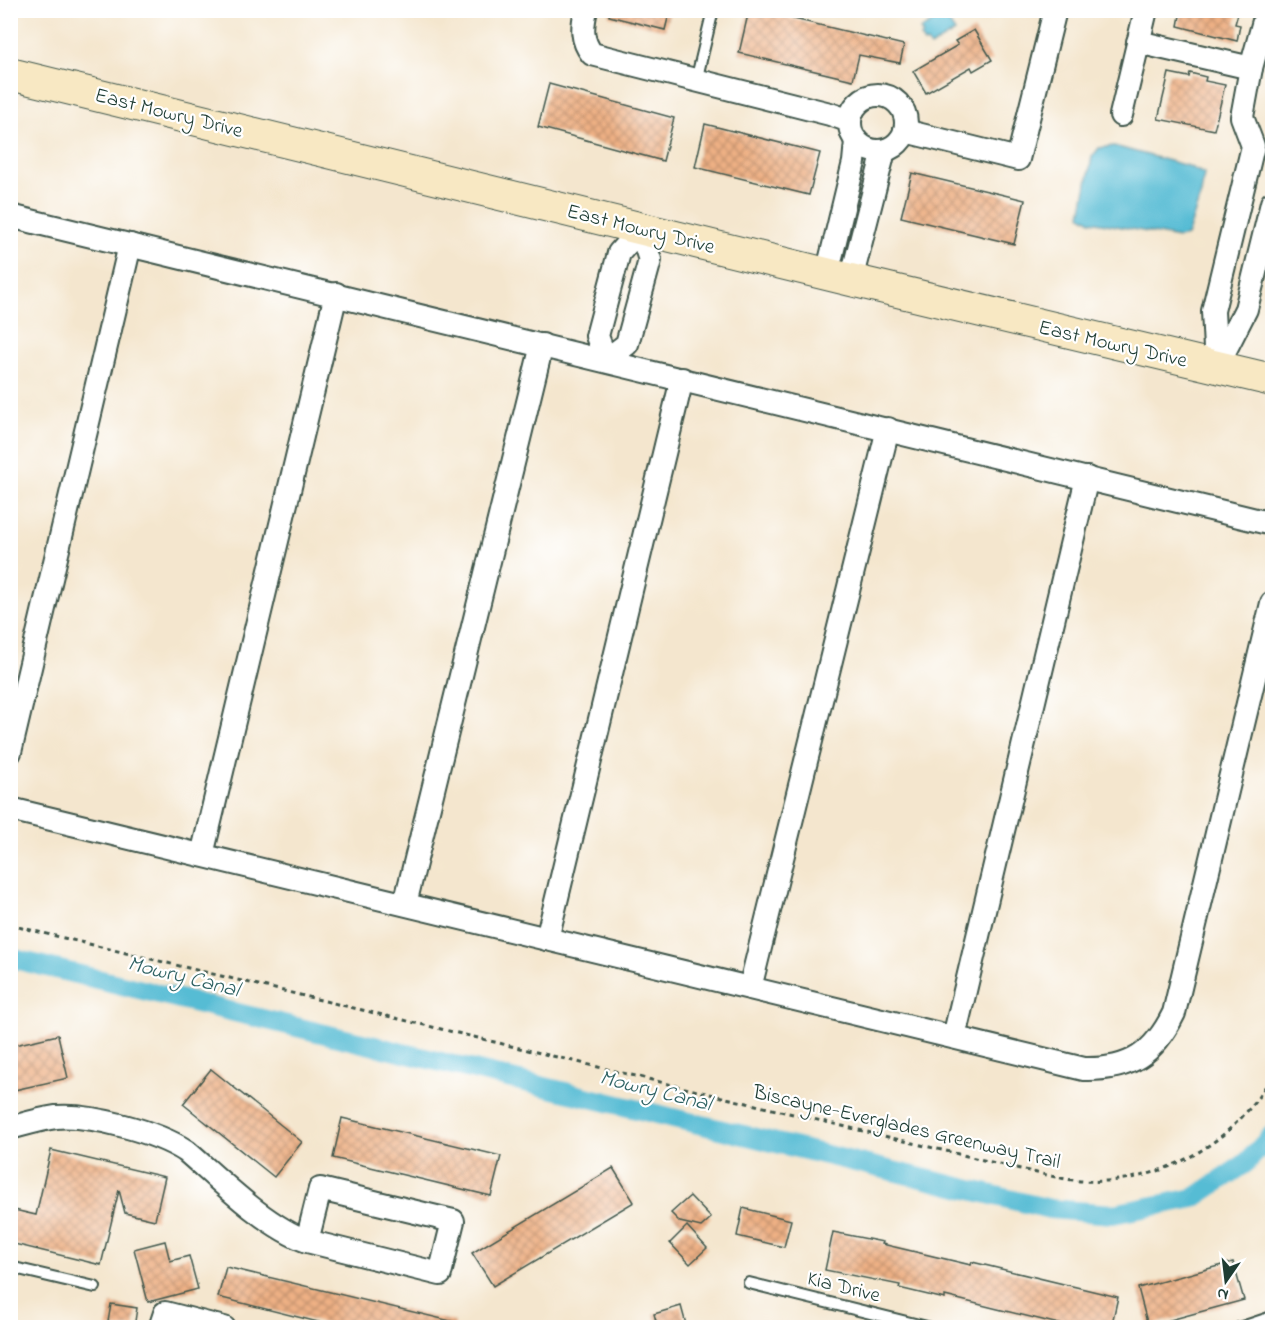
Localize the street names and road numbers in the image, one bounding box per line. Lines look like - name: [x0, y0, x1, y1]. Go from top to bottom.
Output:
- street label: East Mowry Drive: [91, 81, 246, 149]
- street label: East Mowry Drive: [563, 197, 718, 265]
- street label: East Mowry Drive: [1035, 313, 1190, 379]
- street label: Biscayne-Everglades Greenway Trail: [748, 1078, 1063, 1180]
- street label: Kia Drive: [804, 1264, 884, 1312]

